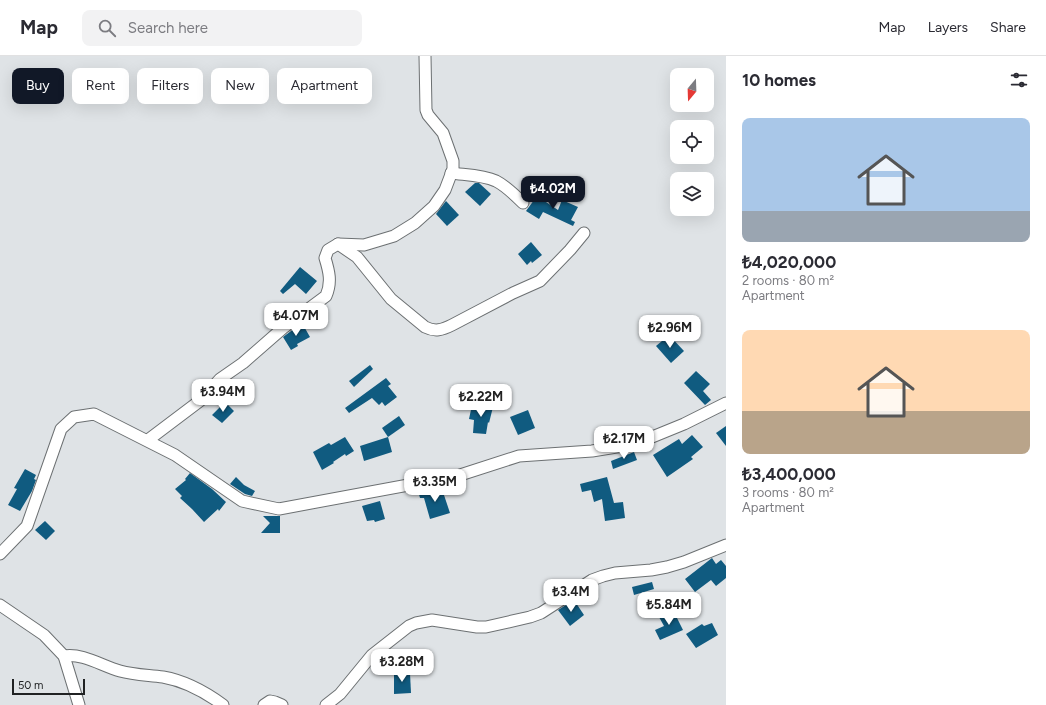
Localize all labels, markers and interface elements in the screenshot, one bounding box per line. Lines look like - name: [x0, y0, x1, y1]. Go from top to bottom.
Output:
- search box: [82, 10, 362, 46]
- text: Map: [20, 16, 58, 39]
- icon: search: [96, 17, 118, 39]
- text: Search here: [128, 19, 208, 37]
- text: Map: [878, 19, 906, 36]
- text: Layers: [928, 19, 968, 36]
- text: Share: [990, 19, 1026, 36]
- chip: Buy: [12, 68, 64, 104]
- chip: Rent: [72, 68, 129, 104]
- chip: Filters: [137, 68, 203, 104]
- chip: New: [211, 68, 269, 104]
- chip: Apartment: [277, 68, 372, 104]
- north arrow: [670, 68, 714, 112]
- map controls: [670, 68, 714, 216]
- icon: filters: [1008, 69, 1030, 91]
- text: 10 homes: [742, 70, 816, 90]
- button: locate: [670, 120, 714, 164]
- icon: home: [850, 144, 922, 216]
- button: layers: [670, 172, 714, 216]
- pin: ₺4.02M: [520, 176, 586, 210]
- text: ₺4.02M: [530, 181, 576, 196]
- text: ₺4,020,000: [742, 252, 836, 272]
- text: 2 rooms · 80 m²: [742, 273, 834, 288]
- text: Apartment: [742, 288, 805, 303]
- pin: ₺4.07M: [263, 303, 329, 337]
- text: ₺4.07M: [273, 308, 319, 323]
- pin: ₺2.96M: [637, 315, 703, 349]
- text: ₺2.96M: [648, 320, 692, 335]
- icon: home: [850, 356, 922, 428]
- pin: ₺3.94M: [190, 379, 256, 413]
- text: ₺3.94M: [201, 384, 245, 399]
- pin: ₺2.22M: [448, 384, 514, 418]
- text: ₺2.22M: [459, 389, 503, 404]
- pin: ₺2.17M: [591, 426, 657, 460]
- text: ₺2.17M: [603, 431, 645, 446]
- text: ₺3,400,000: [742, 464, 836, 484]
- pin: ₺3.35M: [402, 469, 468, 503]
- text: ₺3.35M: [413, 474, 457, 489]
- text: 3 rooms · 80 m²: [742, 485, 834, 500]
- text: Apartment: [742, 500, 805, 515]
- pin: ₺3.4M: [543, 579, 599, 613]
- text: ₺3.4M: [552, 584, 590, 599]
- pin: ₺5.84M: [636, 592, 702, 626]
- text: ₺5.84M: [646, 597, 692, 612]
- pin: ₺3.28M: [369, 649, 435, 683]
- text: ₺3.28M: [380, 654, 424, 669]
- scale bar: [12, 677, 85, 696]
- text: 50 m: [18, 679, 43, 692]

